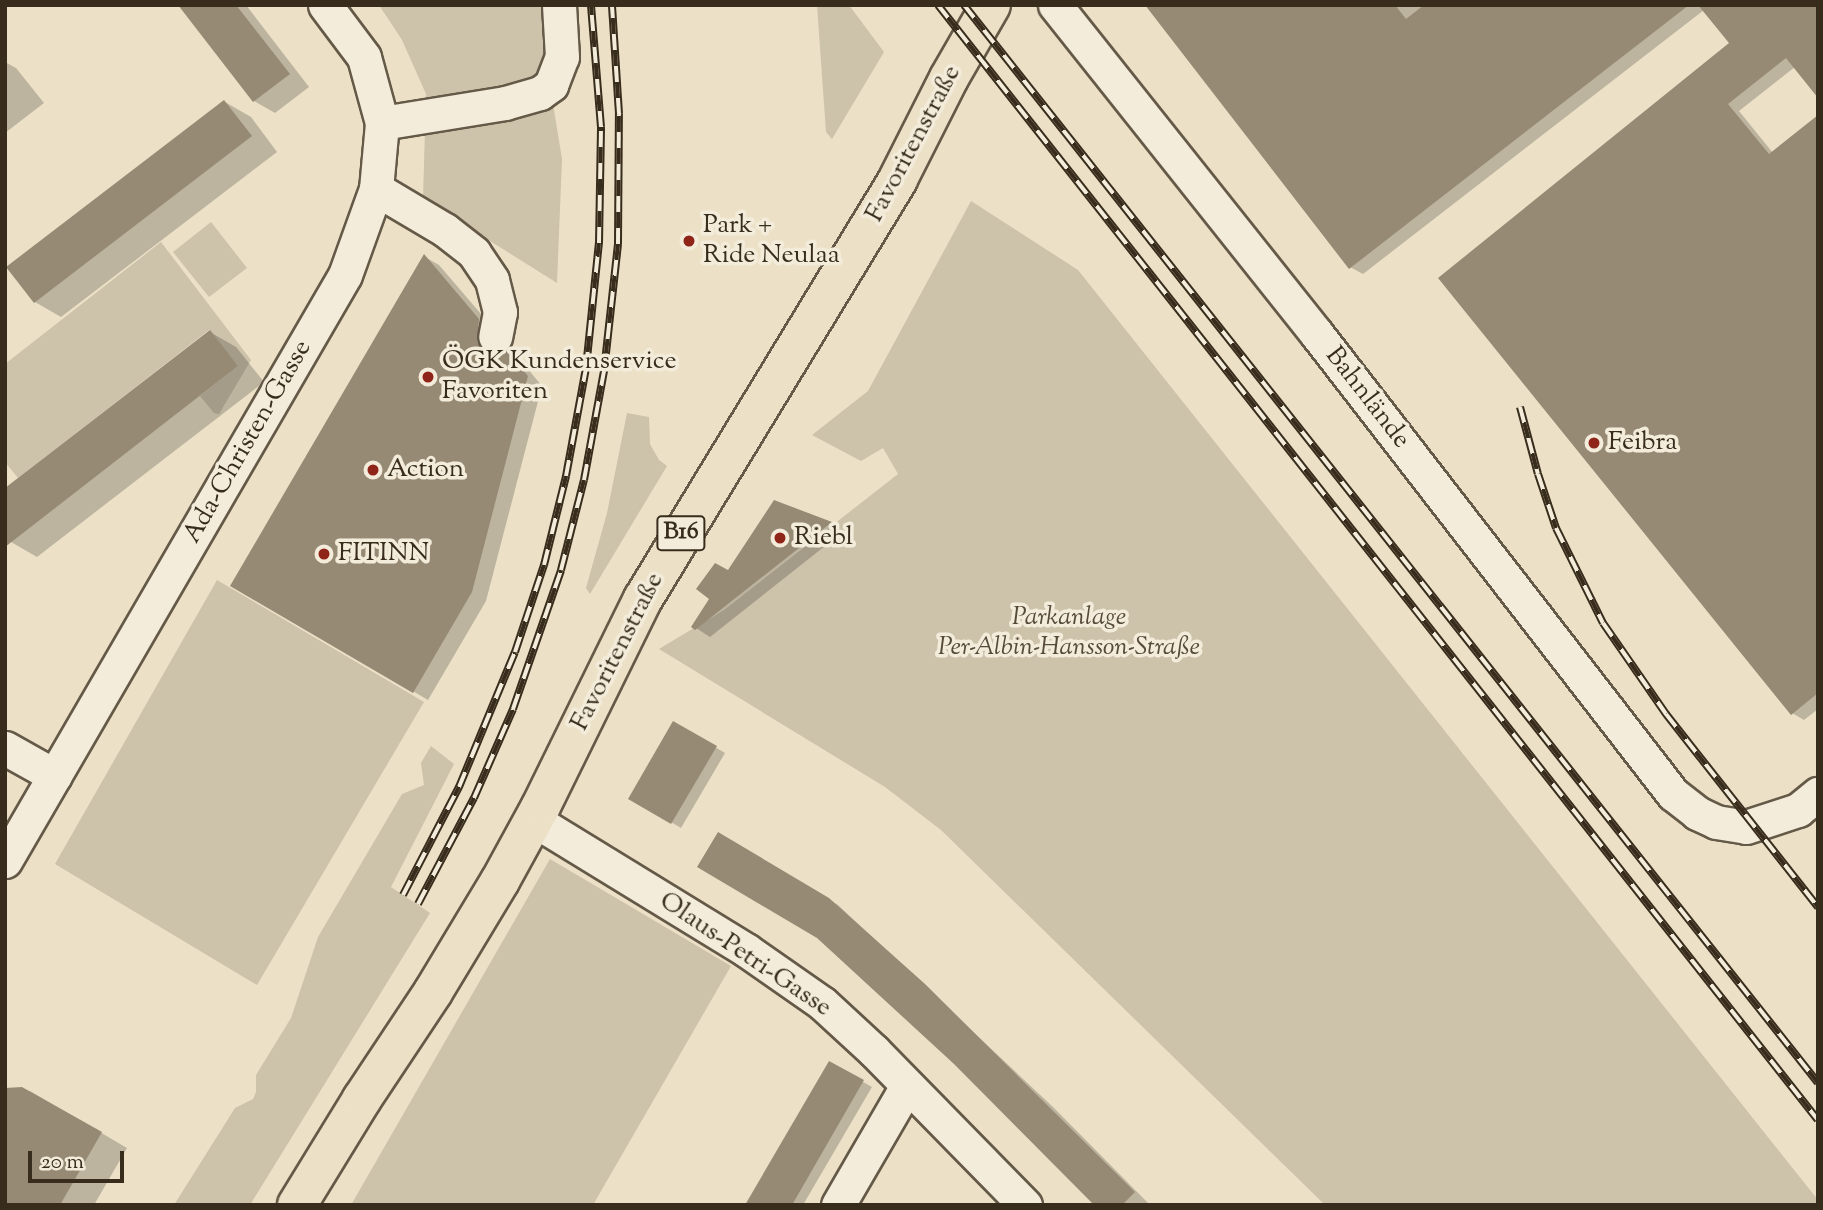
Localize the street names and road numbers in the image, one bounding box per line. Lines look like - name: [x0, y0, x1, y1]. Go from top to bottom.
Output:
- street label: Favoritenstraße: [860, 60, 968, 228]
- street label: Ada-Christen-Gasse: [177, 335, 319, 549]
- street label: Bahnlände: [1318, 341, 1416, 455]
- road number: B16: [655, 512, 707, 554]
- street label: Favoritenstraße: [565, 568, 671, 736]
- street label: Olaus-Petri-Gasse: [653, 886, 837, 1024]

